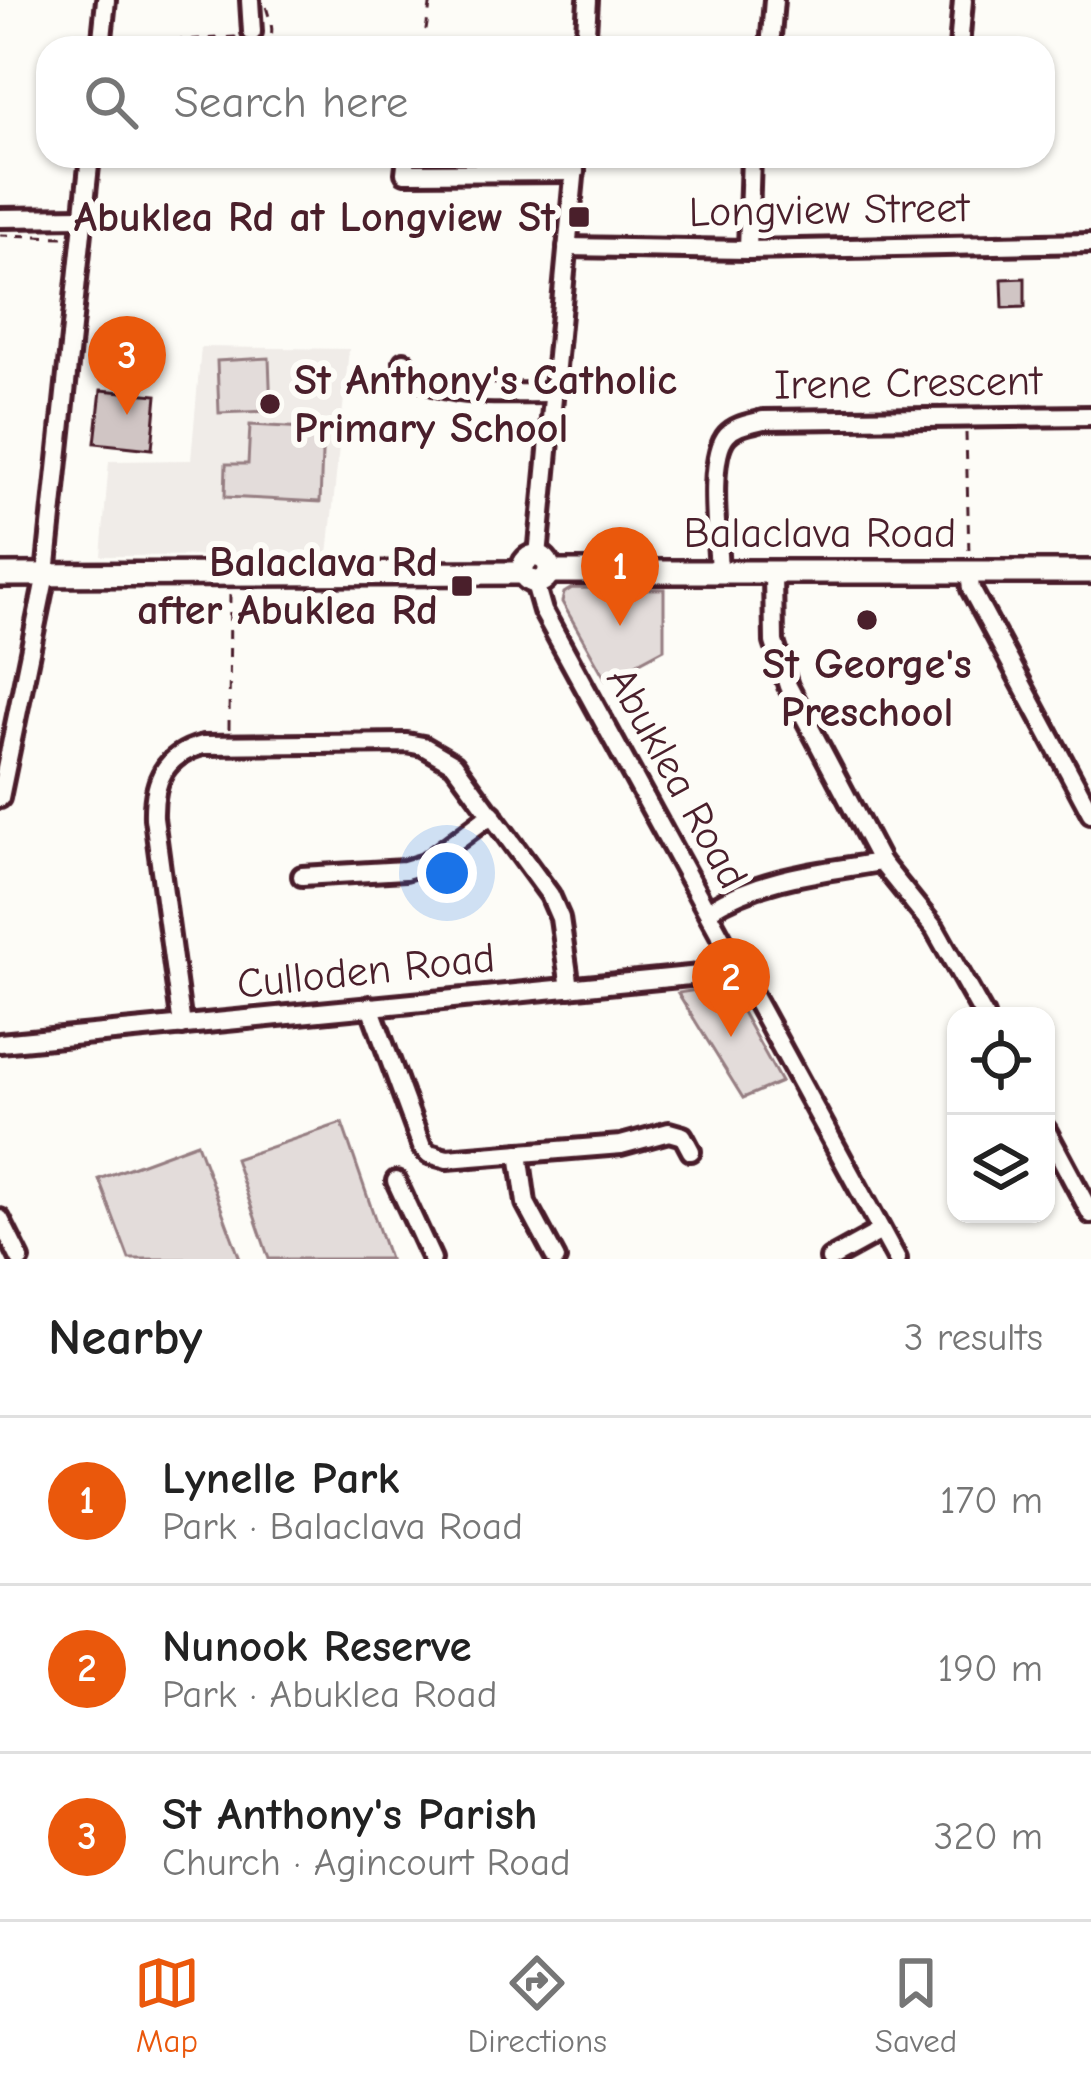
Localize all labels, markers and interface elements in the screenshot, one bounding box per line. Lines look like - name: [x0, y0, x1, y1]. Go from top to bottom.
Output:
- search box: [36, 36, 1055, 168]
- icon: search: [78, 69, 144, 135]
- text: Search here: [174, 76, 408, 128]
- street label: Longview Street: [688, 183, 972, 237]
- place label: Abuklea Rd at Longview St: [74, 193, 556, 242]
- marker: Abuklea Rd at Longview St: [566, 204, 592, 230]
- pin: 3: [88, 316, 166, 415]
- place label: St Anthony's Catholic Primary School: [294, 356, 677, 453]
- street label: Irene Crescent: [773, 356, 1045, 410]
- marker: St Anthony's Catholic Primary School: [257, 391, 283, 417]
- street label: Balaclava Road: [684, 509, 956, 558]
- pin: 1: [581, 527, 659, 626]
- place label: Balaclava Rd after Abuklea Rd: [137, 538, 438, 635]
- marker: Balaclava Rd after Abuklea Rd: [449, 573, 475, 599]
- marker: St George's Preschool: [854, 607, 880, 633]
- place label: St George's Preschool: [762, 640, 972, 737]
- street label: Abuklea Road: [596, 659, 758, 897]
- your location: [417, 843, 477, 903]
- street label: Culloden Road: [235, 933, 497, 1009]
- pin: 2: [692, 938, 770, 1037]
- map controls: [947, 1007, 1055, 1223]
- button: locate: [947, 1007, 1055, 1115]
- button: layers: [947, 1115, 1055, 1223]
- text: Nearby: [48, 1308, 202, 1367]
- text: 3 results: [904, 1315, 1043, 1360]
- text: Lynelle Park: [162, 1452, 399, 1504]
- text: 1: [79, 1478, 95, 1523]
- text: 170 m: [940, 1478, 1043, 1523]
- text: Park · Balaclava Road: [162, 1504, 523, 1549]
- text: Nunook Reserve: [162, 1620, 472, 1672]
- text: 2: [77, 1646, 97, 1691]
- text: 190 m: [938, 1646, 1043, 1691]
- text: Park · Abuklea Road: [162, 1672, 497, 1717]
- text: St Anthony's Parish: [162, 1788, 538, 1840]
- text: 3: [77, 1814, 97, 1859]
- text: 320 m: [934, 1814, 1043, 1859]
- text: Church · Agincourt Road: [162, 1840, 571, 1885]
- tab: Map: [134, 1950, 200, 2060]
- tab: Directions: [468, 1950, 607, 2060]
- tab: Saved: [875, 1950, 957, 2060]

